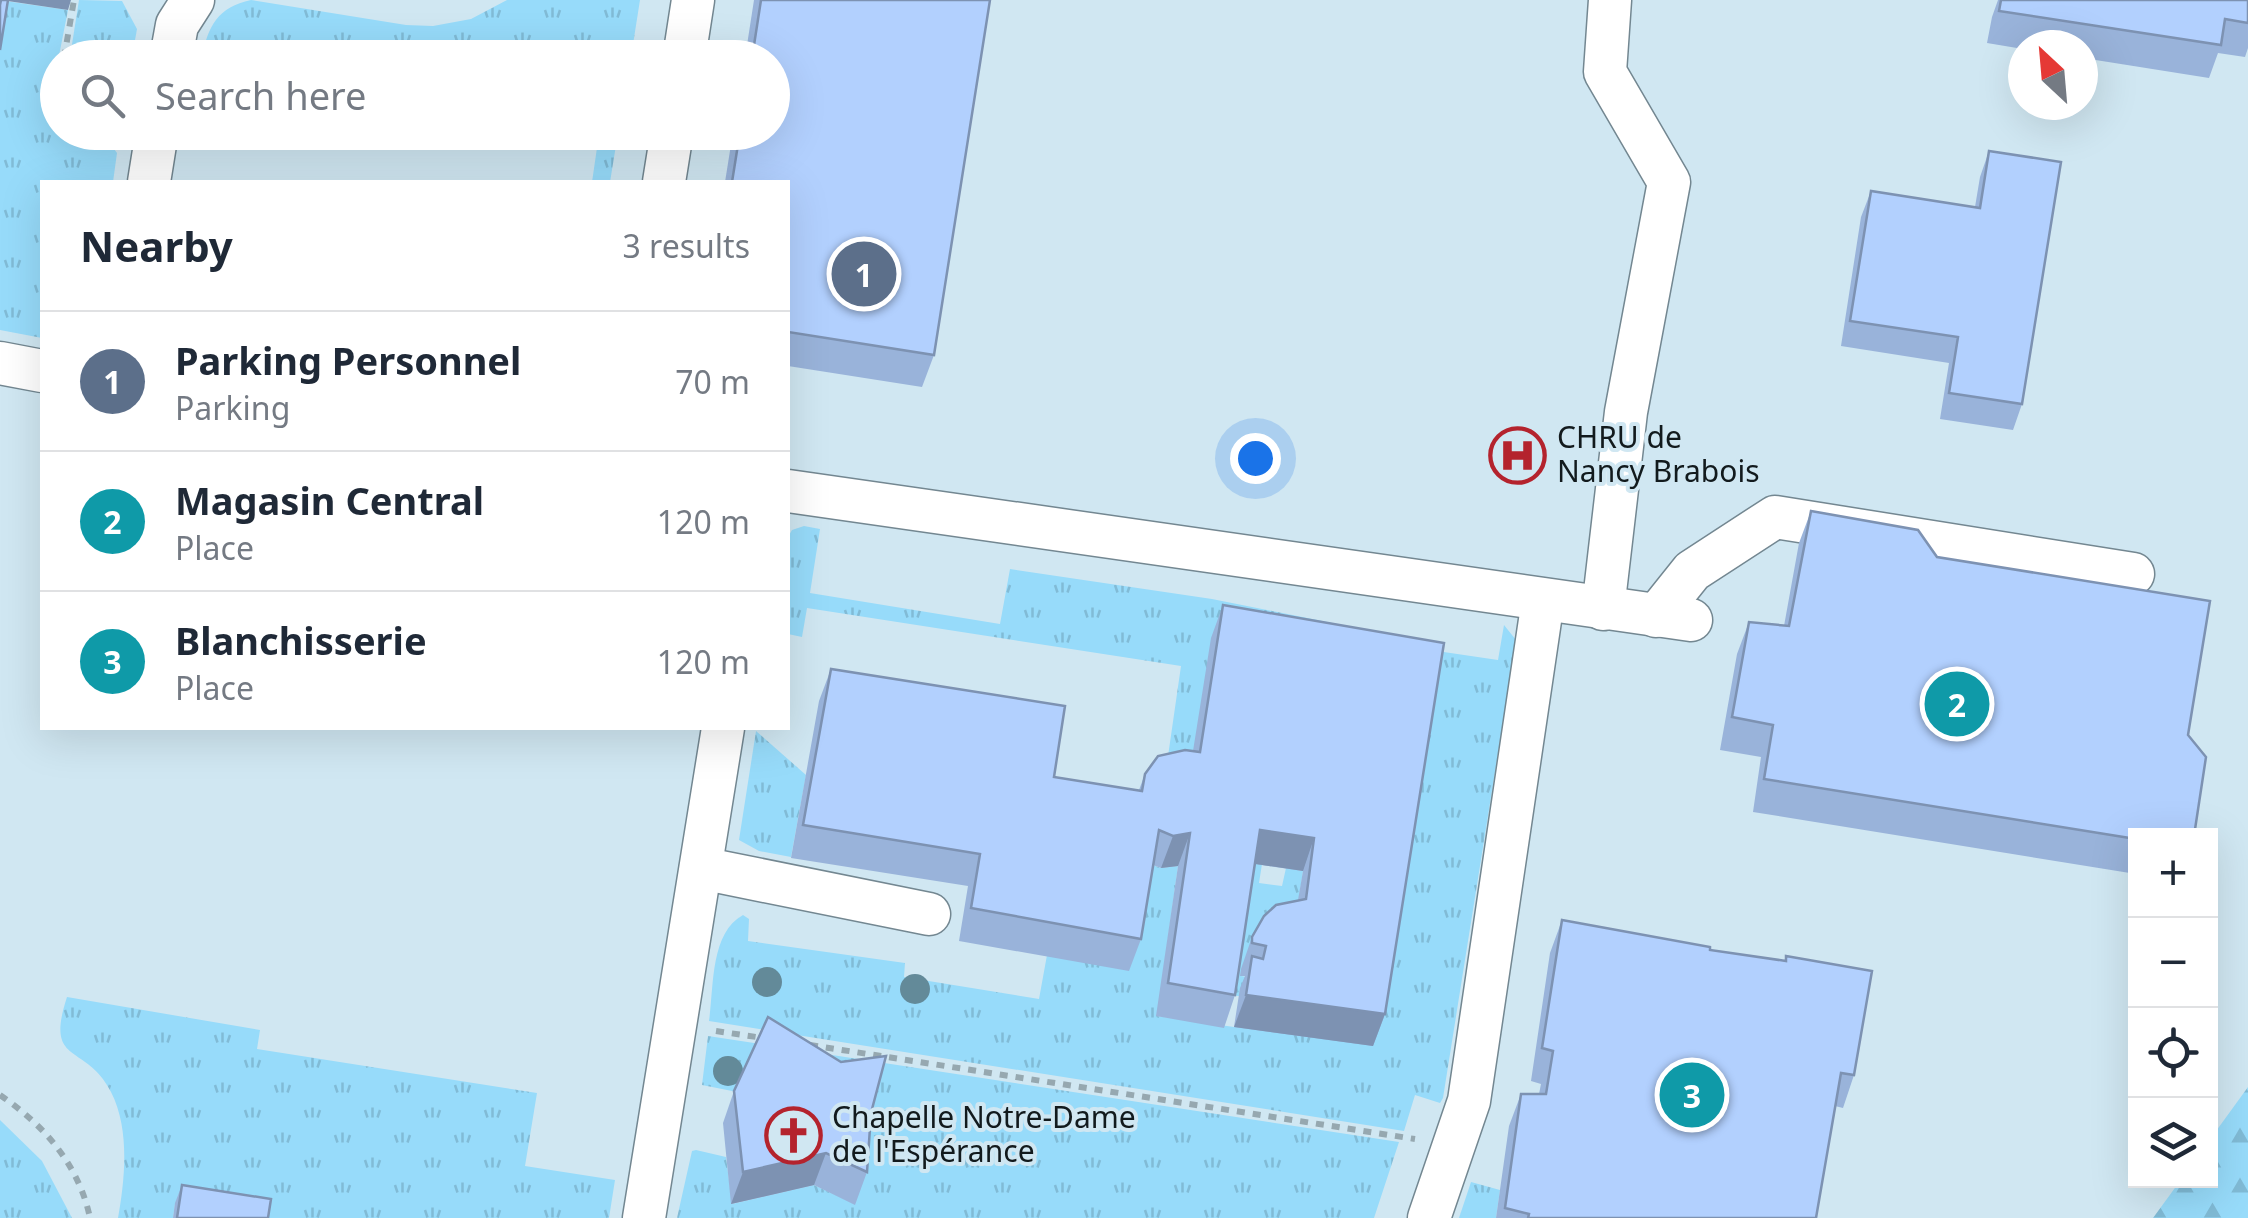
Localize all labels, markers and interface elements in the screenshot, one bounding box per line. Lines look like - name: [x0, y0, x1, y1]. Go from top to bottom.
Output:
- north arrow: [2008, 30, 2098, 120]
- search box: [40, 40, 790, 150]
- icon: search: [75, 68, 130, 123]
- text: Search here: [155, 69, 366, 121]
- text: Nearby: [80, 217, 233, 274]
- text: 3 results: [623, 224, 750, 267]
- pin: 1: [832, 236, 896, 312]
- text: Parking Personnel: [175, 334, 521, 386]
- text: 1: [103, 360, 122, 403]
- text: 70 m: [675, 360, 750, 403]
- text: Parking: [175, 386, 290, 429]
- place label: CHRU de Nancy Brabois: [1557, 416, 1760, 491]
- hospital icon: CHRU de Nancy Brabois: [1488, 425, 1548, 485]
- your location: [1230, 433, 1281, 484]
- text: Magasin Central: [175, 474, 484, 526]
- text: 2: [103, 500, 122, 543]
- text: 120 m: [657, 500, 750, 543]
- text: Place: [175, 526, 254, 569]
- text: Blanchisserie: [175, 614, 427, 666]
- text: 3: [103, 640, 122, 683]
- text: 120 m: [657, 640, 750, 683]
- text: Place: [175, 666, 254, 709]
- pin: 2: [1924, 666, 1990, 742]
- map controls: [2128, 828, 2218, 1188]
- button: +: [2128, 828, 2218, 918]
- button: −: [2128, 918, 2218, 1008]
- button: locate: [2128, 1008, 2218, 1098]
- pin: 3: [1660, 1058, 1724, 1132]
- place label: Chapelle Notre-Dame de l'Espérance: [832, 1096, 1136, 1171]
- button: layers: [2128, 1098, 2218, 1188]
- church icon: Chapelle Notre-Dame de l'Espérance: [763, 1105, 823, 1165]

